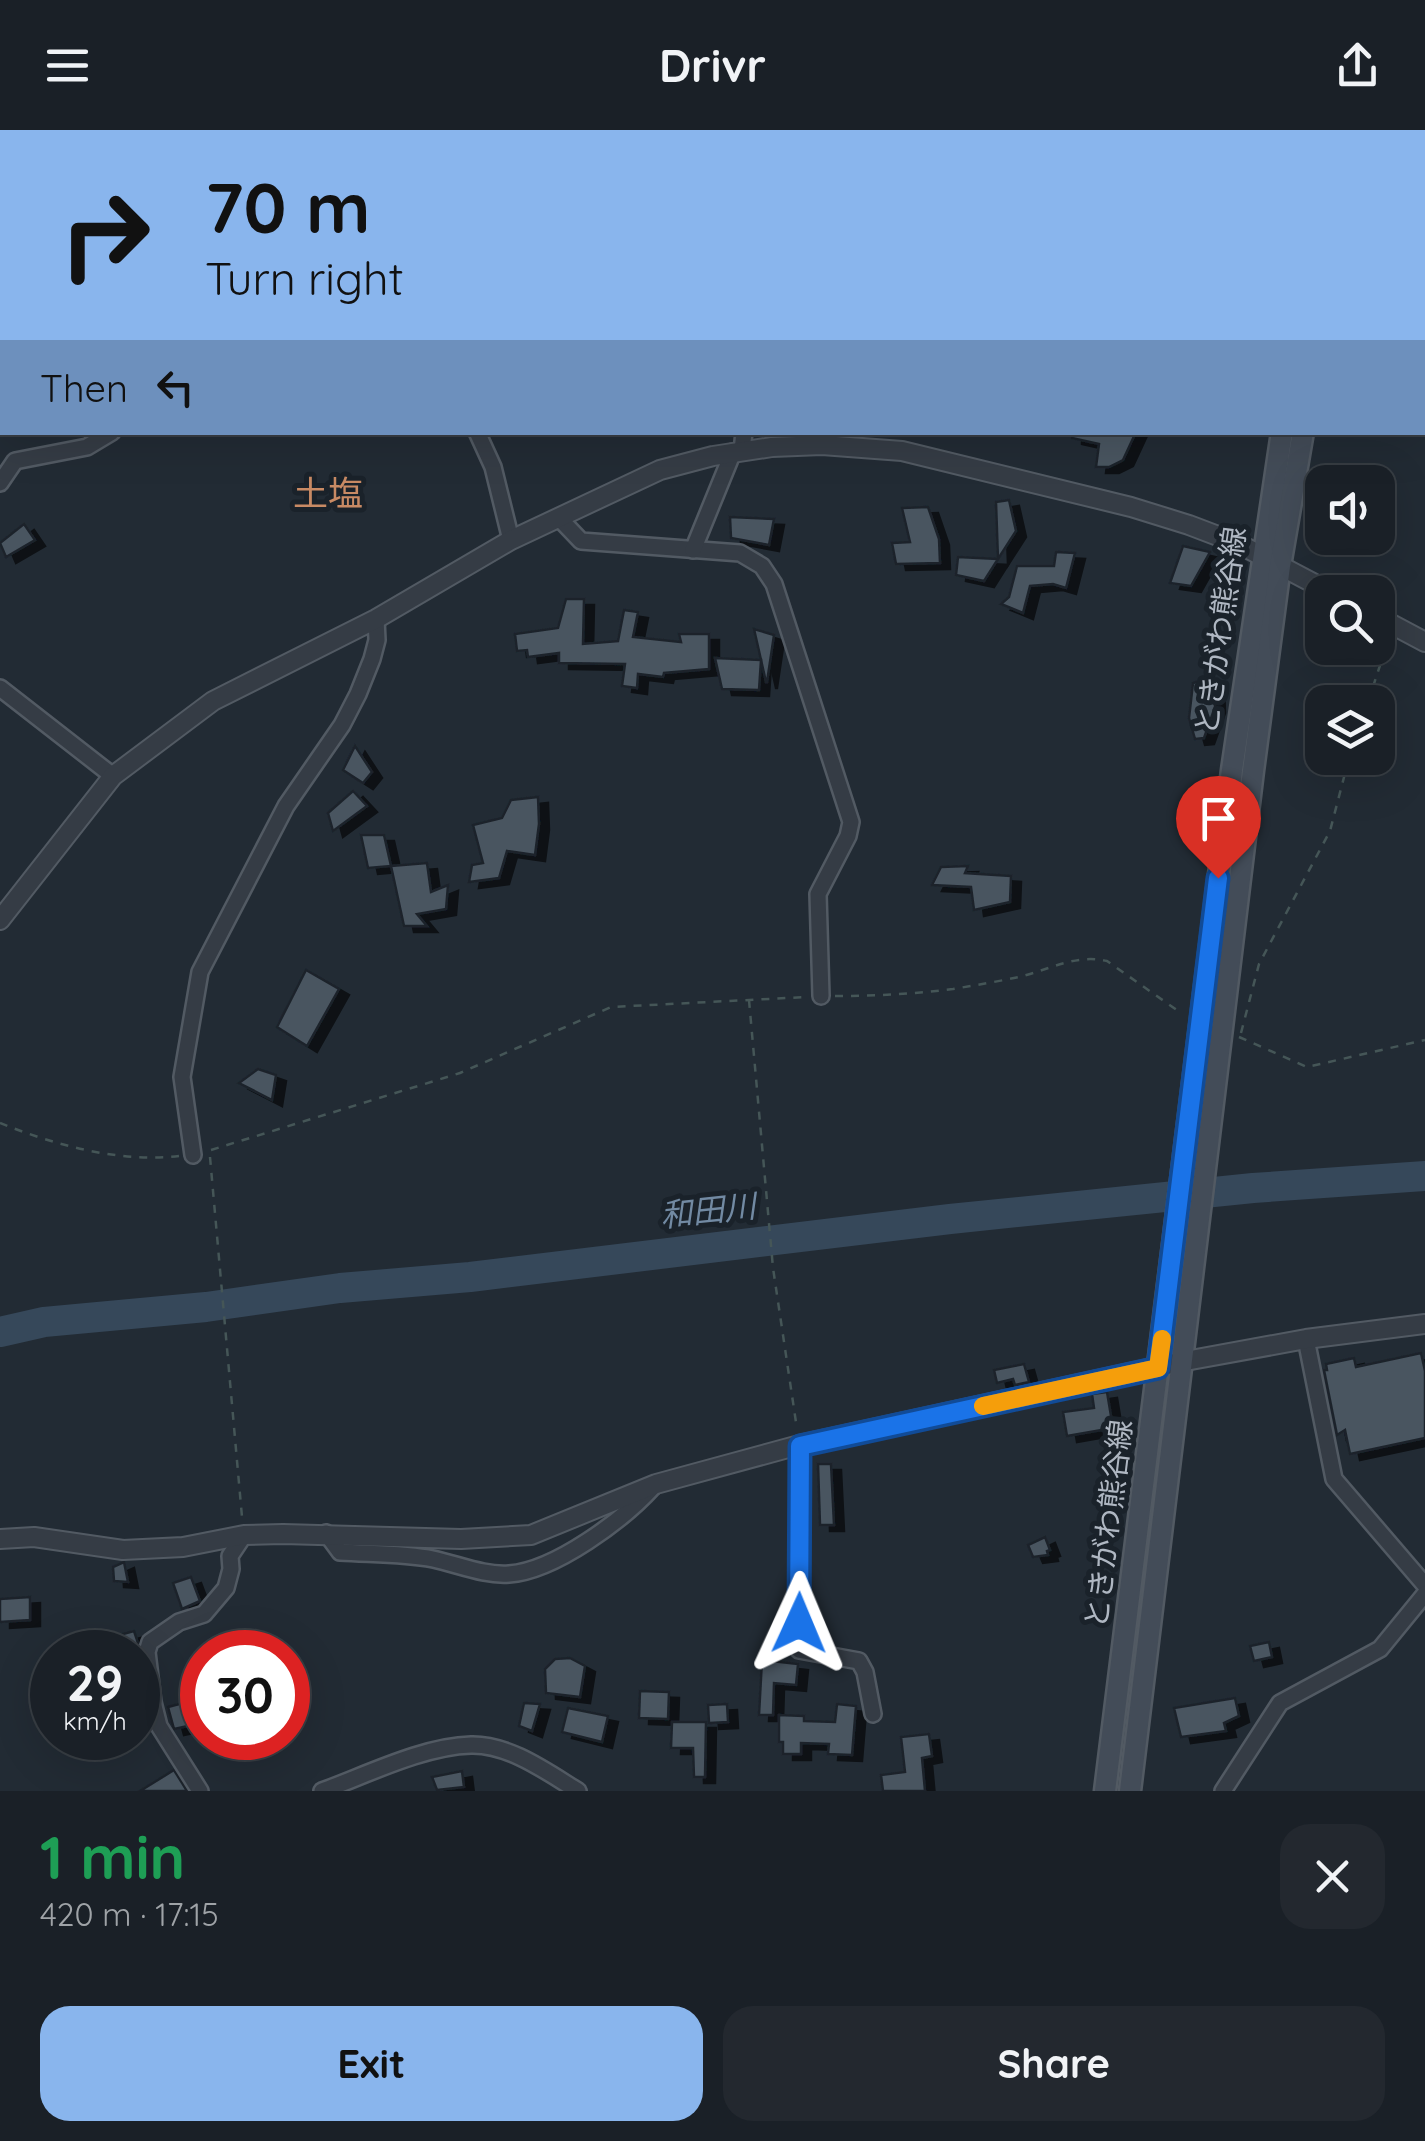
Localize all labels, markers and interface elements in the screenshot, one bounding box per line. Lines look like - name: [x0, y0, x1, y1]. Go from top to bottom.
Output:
- text: Drivr: [659, 37, 766, 93]
- icon: menu: [40, 38, 95, 93]
- icon: share: [1330, 38, 1385, 93]
- text: 70 m: [205, 163, 371, 251]
- icon: right: [40, 170, 170, 300]
- text: Turn right: [205, 250, 404, 306]
- icon: left: [148, 360, 203, 415]
- text: Then: [40, 364, 128, 412]
- map controls: [1305, 465, 1395, 775]
- button: sound: [1305, 465, 1395, 555]
- district label: 土塩: [293, 471, 363, 515]
- street label: ときがわ熊谷線: [1187, 524, 1253, 737]
- button: search: [1305, 575, 1395, 665]
- button: layers: [1305, 685, 1395, 775]
- pin: [1176, 776, 1261, 879]
- icon: arrive: [1191, 791, 1246, 846]
- water label: 和田川: [658, 1185, 761, 1235]
- street label: ときがわ熊谷線: [1076, 1417, 1140, 1630]
- position arrow: [747, 1571, 851, 1675]
- speed limit sign: 30: [180, 1630, 310, 1760]
- text: 29: [67, 1651, 123, 1714]
- text: km/h: [63, 1705, 127, 1736]
- text: 1 min: [40, 1819, 185, 1894]
- button: close: [1280, 1824, 1385, 1929]
- text: 420 m · 17:15: [40, 1894, 219, 1934]
- button: Exit: [40, 2006, 703, 2121]
- button: Share: [723, 2006, 1385, 2121]

